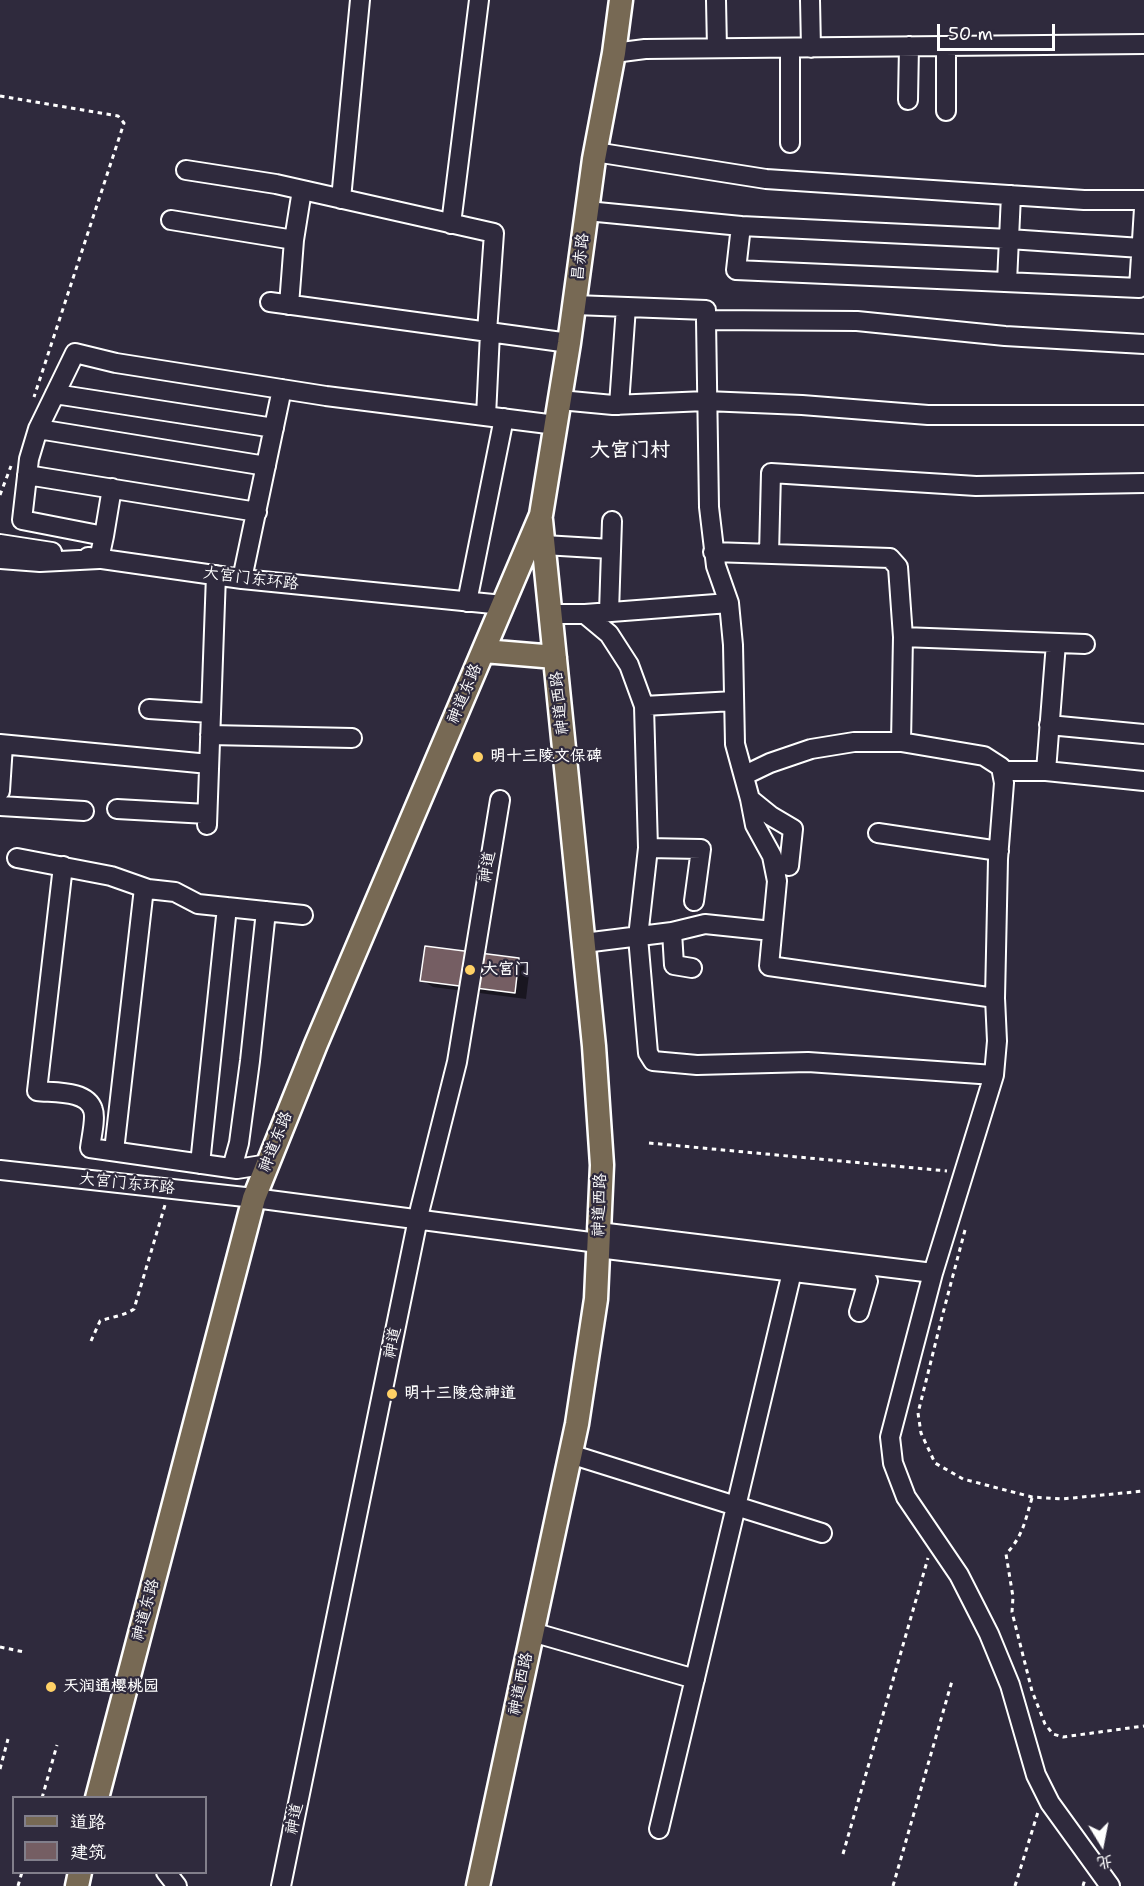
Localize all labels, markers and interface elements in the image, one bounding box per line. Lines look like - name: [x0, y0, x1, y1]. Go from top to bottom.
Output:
- scale bar: [940, 12, 1058, 50]
- text: 50 m: [948, 22, 993, 46]
- street label: 昌赤路: [569, 232, 593, 282]
- district label: 大宫门村: [590, 439, 670, 463]
- street label: 大宫门东环路: [202, 564, 300, 594]
- street label: 神道东路: [444, 661, 486, 727]
- street label: 神道西路: [547, 670, 573, 736]
- place label: 明十三陵文保碑: [490, 747, 602, 767]
- marker: 明十三陵文保碑: [471, 750, 485, 764]
- street label: 神道: [476, 850, 500, 884]
- place label: 大宫门: [482, 960, 530, 980]
- marker: 大宫门: [463, 963, 477, 977]
- street label: 神道东路: [255, 1109, 297, 1175]
- street label: 大宫门东环路: [78, 1169, 176, 1199]
- street label: 神道西路: [589, 1173, 611, 1237]
- street label: 神道: [380, 1325, 406, 1361]
- place label: 明十三陵总神道: [404, 1384, 516, 1404]
- marker: 明十三陵总神道: [385, 1387, 399, 1401]
- street label: 神道东路: [128, 1577, 164, 1643]
- street label: 神道西路: [505, 1651, 537, 1717]
- place label: 天润通樱桃园: [63, 1677, 159, 1697]
- marker: 天润通樱桃园: [44, 1680, 58, 1694]
- legend: [12, 1796, 207, 1874]
- street label: 神道: [282, 1801, 308, 1837]
- text: 道路: [70, 1810, 106, 1834]
- north arrow: [1072, 1814, 1132, 1874]
- text: 建筑: [70, 1840, 106, 1864]
- text: 北: [1096, 1850, 1115, 1874]

